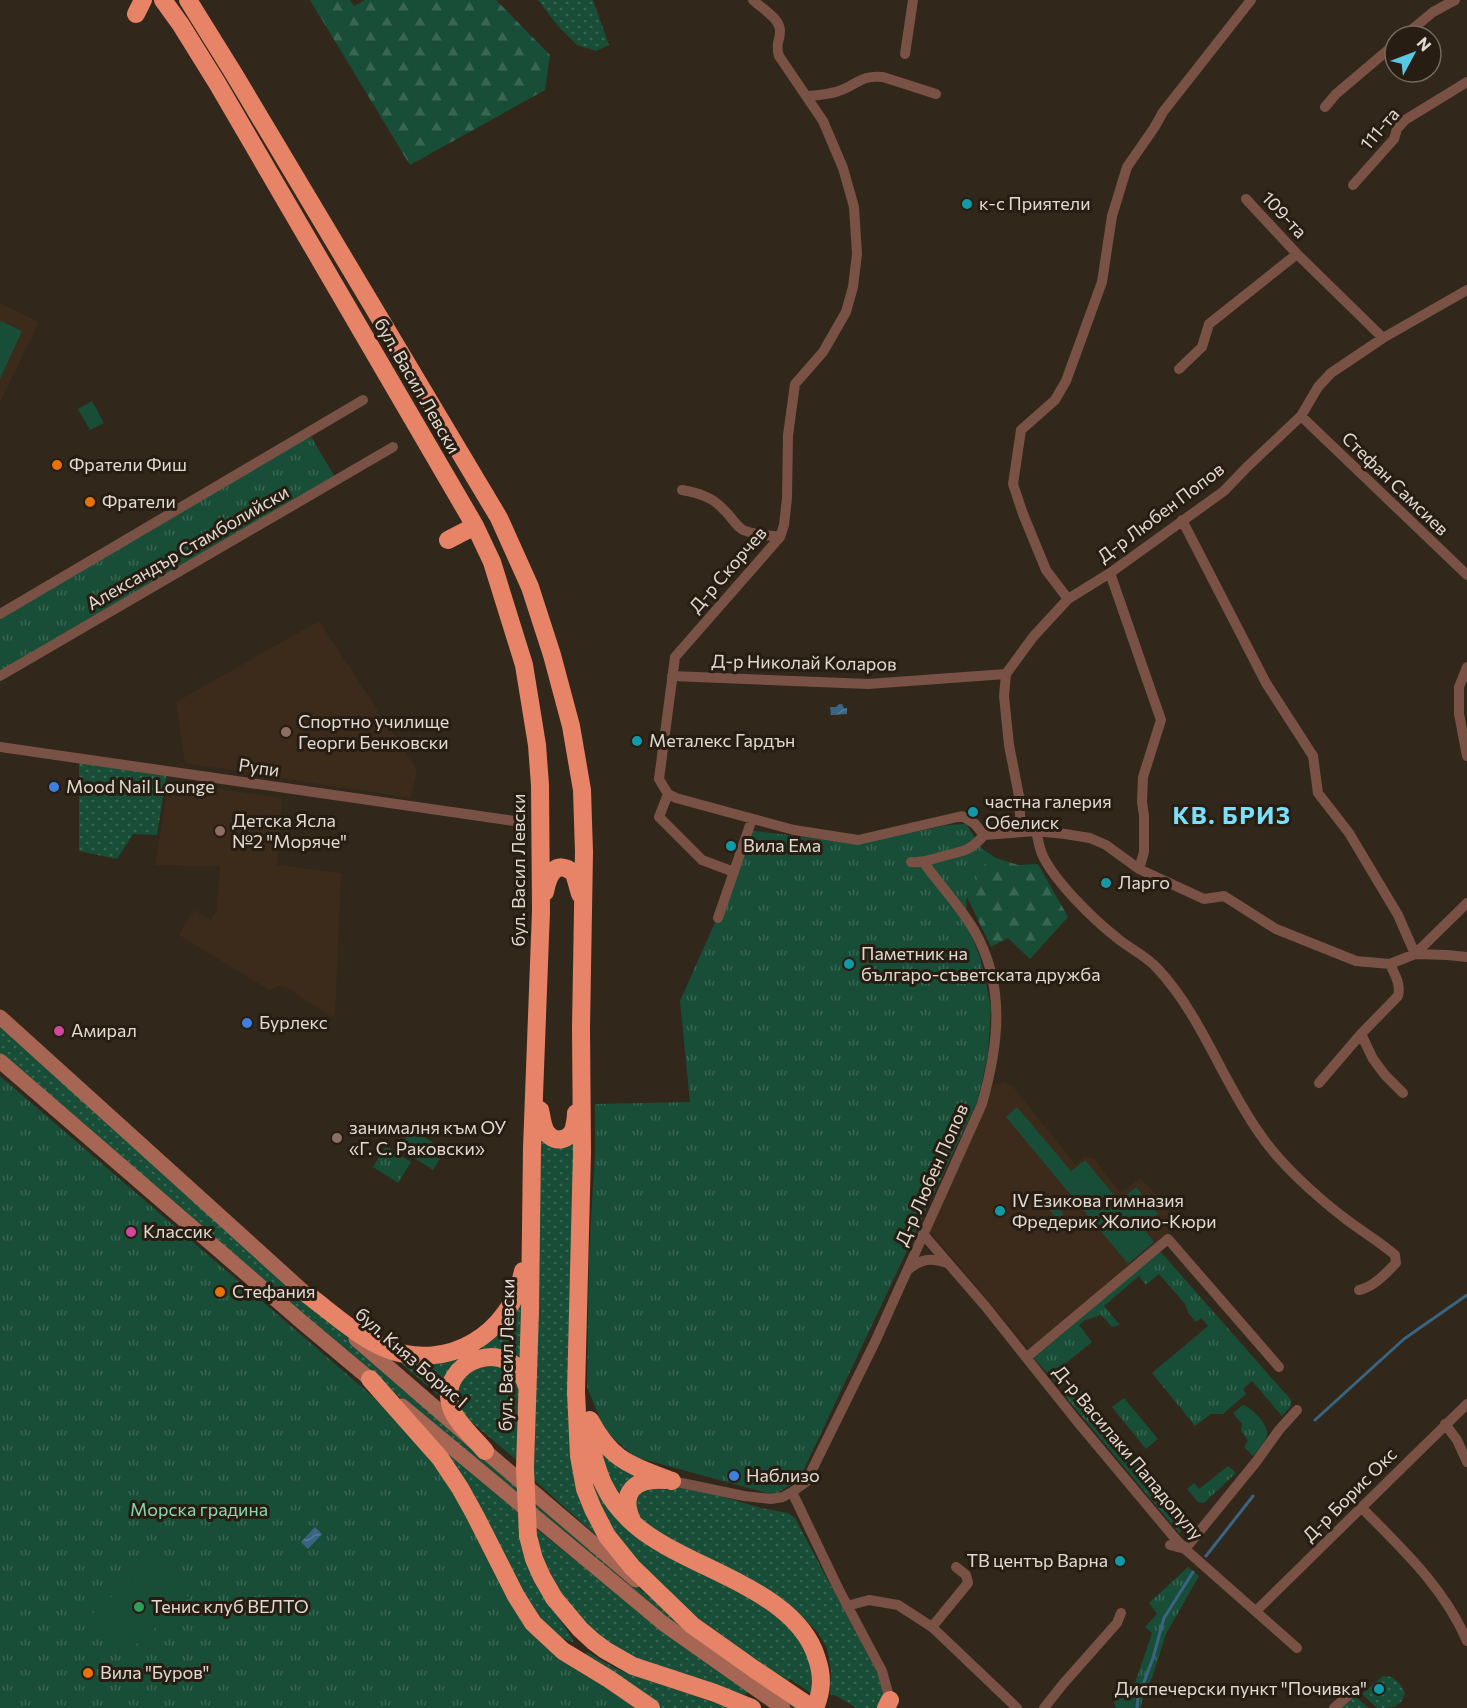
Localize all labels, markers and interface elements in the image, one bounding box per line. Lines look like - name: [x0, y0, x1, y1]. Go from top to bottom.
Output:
- north arrow: [1383, 24, 1443, 84]
- text: N: [1414, 33, 1436, 55]
- street label: 111-та: [1355, 103, 1403, 154]
- street label: 109-та: [1258, 186, 1312, 242]
- place label: к-с Приятели: [979, 192, 1091, 214]
- marker: к-с Приятели: [960, 197, 974, 211]
- street label: бул. Васил Левски: [370, 314, 466, 457]
- street label: Стефан Самсиев: [1338, 427, 1454, 540]
- place label: Фратели Фиш: [69, 453, 187, 475]
- street label: Д-р Любен Попов: [1093, 457, 1228, 567]
- marker: Фратели Фиш: [50, 458, 64, 472]
- street label: Александър Стамболийски: [83, 480, 292, 614]
- place label: Фратели: [102, 490, 176, 512]
- marker: Фратели: [83, 495, 97, 509]
- street label: Д-р Скорчев: [684, 522, 771, 617]
- street label: Д-р Николай Коларов: [711, 649, 897, 675]
- place label: Спортно училище Георги Бенковски: [298, 710, 449, 753]
- marker: Спортно училище Георги Бенковски: [279, 725, 293, 739]
- place label: Металекс Гардън: [649, 729, 795, 751]
- marker: Металекс Гардън: [630, 734, 644, 748]
- street label: Рупи: [237, 753, 281, 781]
- place label: Mood Nail Lounge: [66, 775, 215, 797]
- marker: Mood Nail Lounge: [47, 780, 61, 794]
- place label: частна галерия Обелиск: [985, 790, 1112, 833]
- street label: бул. Васил Левски: [507, 794, 529, 946]
- district label: КВ. БРИЗ: [1173, 800, 1291, 829]
- marker: частна галерия Обелиск: [966, 805, 980, 819]
- place label: Детска Ясла №2 "Моряче": [232, 809, 347, 852]
- marker: Детска Ясла №2 "Моряче": [213, 824, 227, 838]
- place label: Вила Ема: [743, 834, 821, 856]
- marker: Вила Ема: [724, 839, 738, 853]
- place label: Ларго: [1118, 871, 1170, 893]
- marker: Ларго: [1099, 876, 1113, 890]
- place label: Паметник на българо-съветската дружба: [861, 942, 1101, 985]
- marker: Паметник на българо-съветската дружба: [842, 957, 856, 971]
- place label: Бурлекс: [259, 1011, 328, 1033]
- marker: Бурлекс: [240, 1016, 254, 1030]
- place label: Амирал: [71, 1019, 137, 1041]
- marker: Амирал: [52, 1024, 66, 1038]
- street label: Д-р Любен Попов: [890, 1100, 972, 1249]
- place label: занималня към ОУ «Г. С. Раковски»: [349, 1116, 507, 1159]
- marker: занималня към ОУ «Г. С. Раковски»: [330, 1131, 344, 1145]
- place label: IV Езикова гимназия Фредерик Жолио-Кюри: [1012, 1189, 1217, 1232]
- marker: IV Езикова гимназия Фредерик Жолио-Кюри: [993, 1204, 1007, 1218]
- place label: Классик: [143, 1220, 213, 1242]
- marker: Классик: [124, 1225, 138, 1239]
- street label: бул. Васил Левски: [494, 1278, 518, 1432]
- place label: Стефания: [232, 1280, 315, 1302]
- marker: Стефания: [213, 1285, 227, 1299]
- street label: бул. Княз Борис I: [351, 1302, 472, 1412]
- street label: Д-р Василаки Пападопулу: [1049, 1361, 1208, 1544]
- street label: Д-р Борис Окс: [1298, 1443, 1401, 1546]
- place label: Наблизо: [746, 1464, 820, 1486]
- marker: Наблизо: [727, 1469, 741, 1483]
- park label: Морска градина: [130, 1498, 268, 1520]
- place label: ТВ център Варна: [966, 1549, 1108, 1571]
- marker: ТВ център Варна: [1113, 1554, 1127, 1568]
- place label: Тенис клуб ВЕЛТО: [151, 1595, 309, 1617]
- marker: Тенис клуб ВЕЛТО: [132, 1600, 146, 1614]
- place label: Вила "Буров": [100, 1661, 210, 1683]
- marker: Вила "Буров": [81, 1666, 95, 1680]
- place label: Диспечерски пункт "Почивка": [1115, 1677, 1367, 1699]
- marker: Диспечерски пункт "Почивка": [1372, 1682, 1386, 1696]

